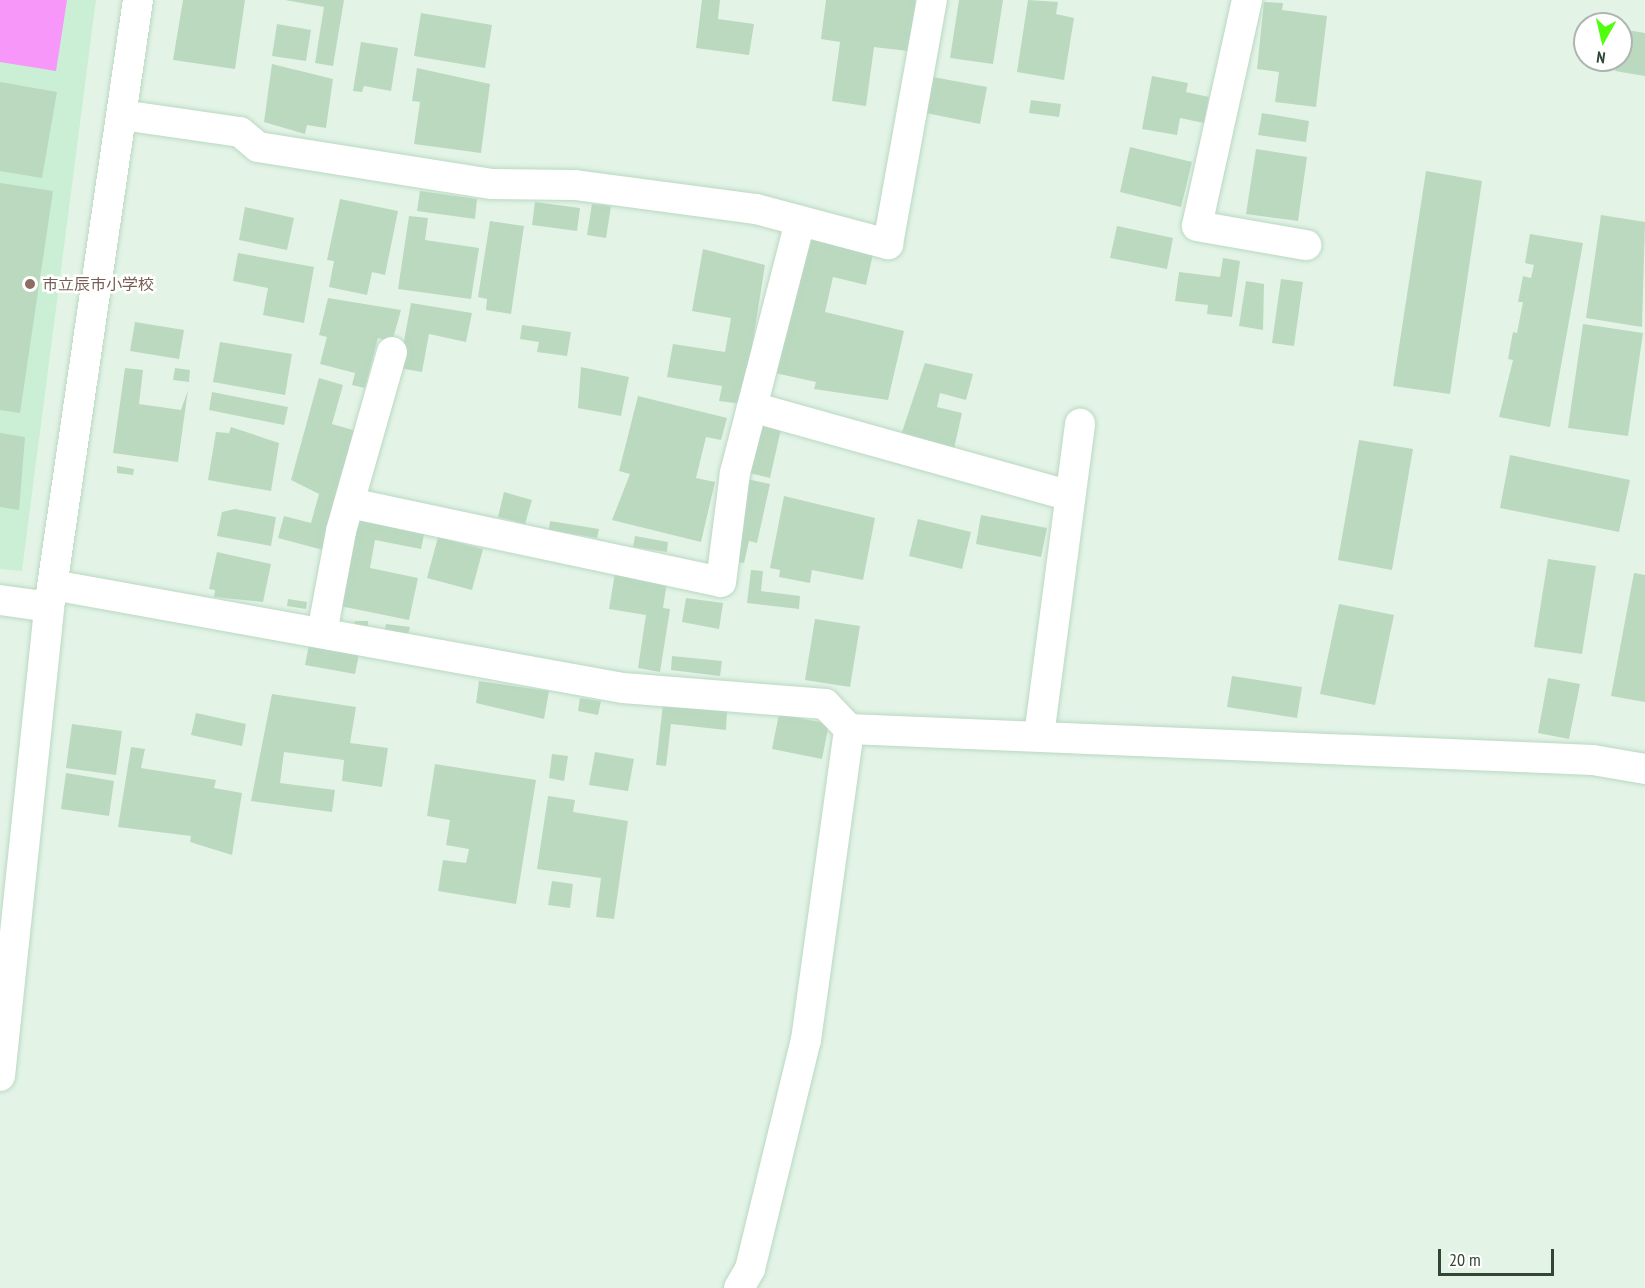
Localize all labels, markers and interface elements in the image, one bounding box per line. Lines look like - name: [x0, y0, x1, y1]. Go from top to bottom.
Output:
- north arrow: [1573, 12, 1633, 72]
- text: N: [1595, 47, 1606, 68]
- place label: 市立辰市小学校: [42, 274, 154, 294]
- marker: 市立辰市小学校: [23, 277, 37, 291]
- scale bar: [1441, 1237, 1556, 1275]
- text: 20 m: [1449, 1248, 1481, 1271]

